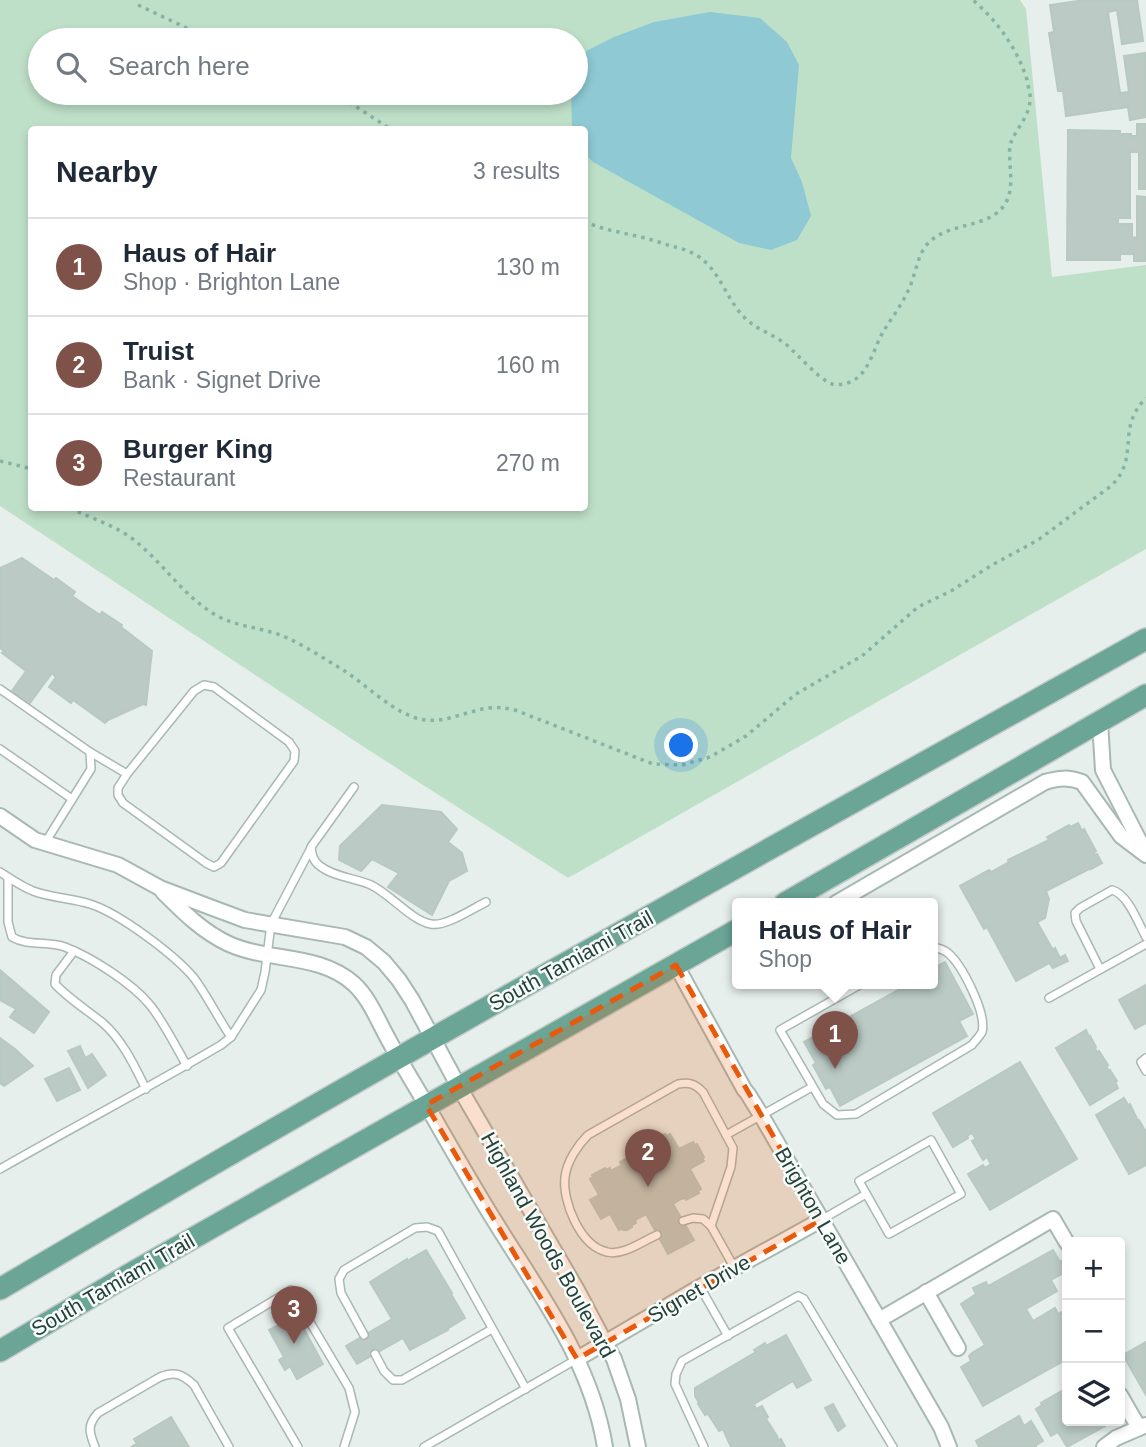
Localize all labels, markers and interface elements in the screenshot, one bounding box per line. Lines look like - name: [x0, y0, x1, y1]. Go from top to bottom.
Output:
- search box: [28, 28, 588, 105]
- icon: search: [52, 48, 90, 86]
- text: Search here: [108, 51, 250, 81]
- text: Nearby: [56, 155, 158, 188]
- text: 3 results: [473, 158, 560, 184]
- text: Haus of Hair: [123, 238, 276, 268]
- text: 1: [73, 254, 85, 280]
- text: 130 m: [496, 254, 560, 280]
- text: Shop · Brighton Lane: [123, 269, 340, 295]
- text: Truist: [123, 336, 194, 366]
- text: 2: [73, 352, 85, 378]
- text: 160 m: [496, 352, 560, 378]
- text: Bank · Signet Drive: [123, 367, 321, 393]
- text: Burger King: [123, 434, 273, 464]
- text: 3: [73, 450, 85, 476]
- text: 270 m: [496, 450, 560, 476]
- text: Restaurant: [123, 465, 236, 491]
- your location: [664, 728, 698, 762]
- popup: [732, 898, 938, 989]
- street label: South Tamiami Trail: [485, 906, 657, 1015]
- text: Haus of Hair: [758, 915, 912, 945]
- text: Shop: [758, 946, 812, 972]
- pin: 1: [812, 1011, 858, 1069]
- street label: Highland Woods Boulevard: [477, 1128, 620, 1361]
- pin: 2: [625, 1129, 671, 1187]
- street label: Brighton Lane: [771, 1143, 856, 1268]
- street label: South Tamiami Trail: [27, 1229, 198, 1341]
- map controls: [1062, 1237, 1125, 1426]
- button: +: [1062, 1237, 1125, 1300]
- street label: Signet Drive: [643, 1250, 754, 1327]
- pin: 3: [271, 1286, 317, 1344]
- button: −: [1062, 1300, 1125, 1363]
- button: layers: [1062, 1363, 1125, 1426]

